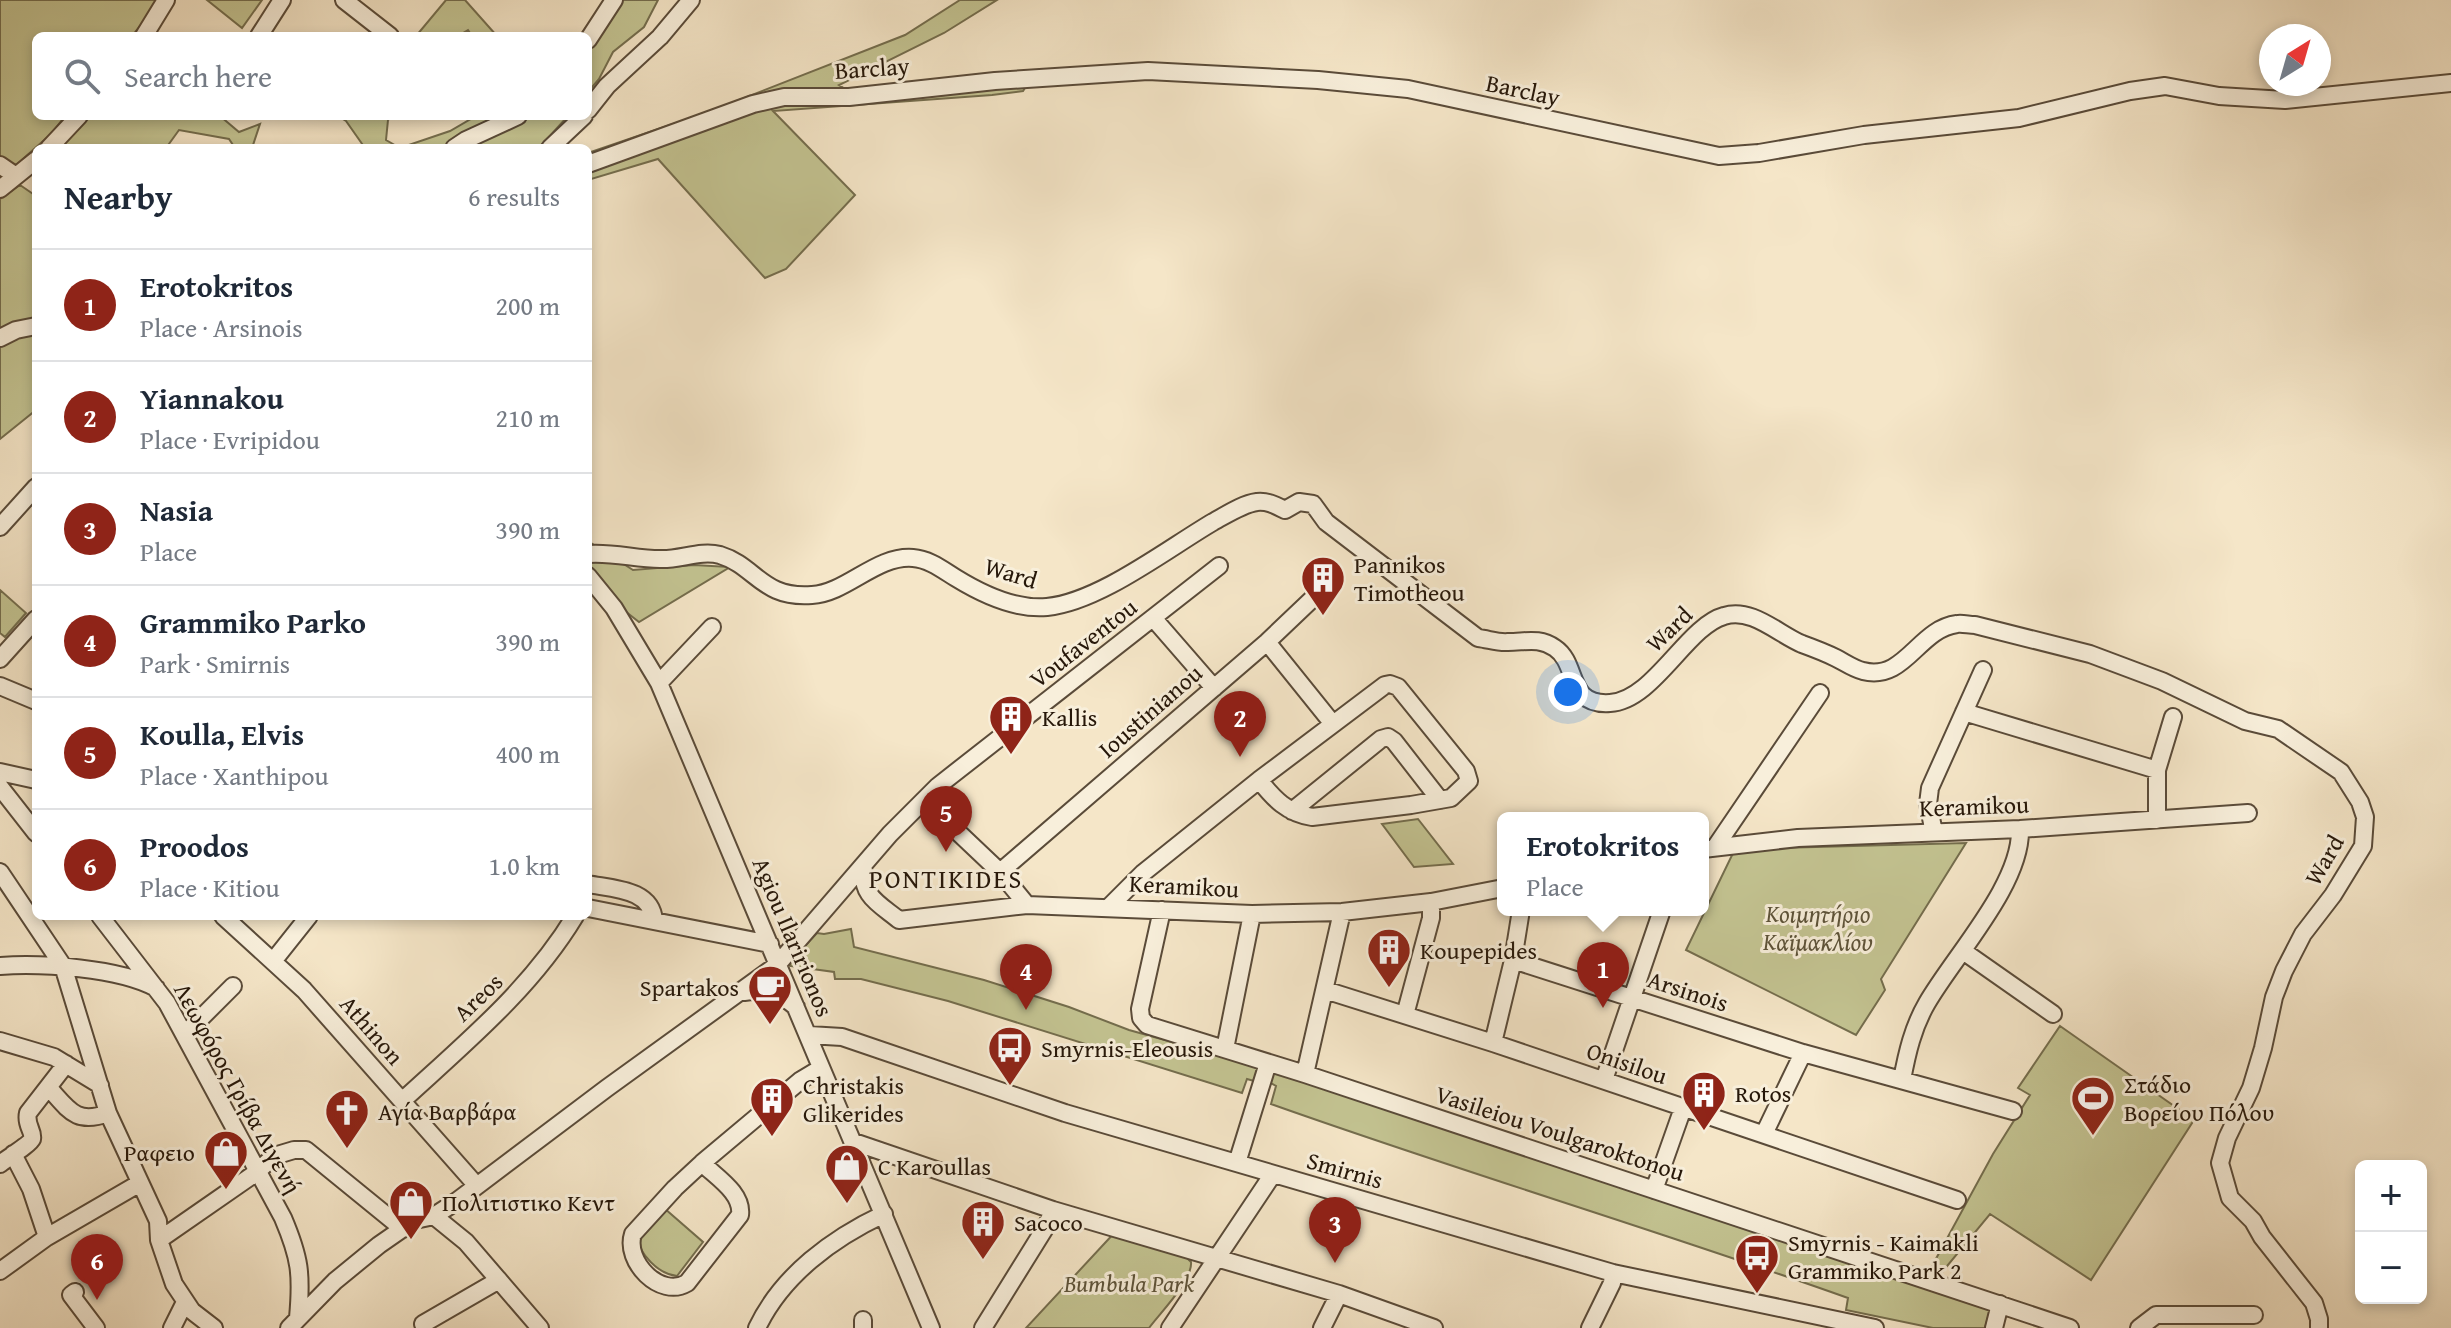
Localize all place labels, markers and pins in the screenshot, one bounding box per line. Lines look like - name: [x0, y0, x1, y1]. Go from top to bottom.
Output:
- place label: Pannikos Timotheou: [1354, 547, 1465, 610]
- building icon: Pannikos Timotheou: [1299, 554, 1347, 617]
- pin: 2: [1214, 691, 1266, 757]
- building icon: Kallis: [987, 693, 1035, 756]
- place label: Kallis: [1042, 700, 1097, 735]
- pin: 5: [920, 786, 972, 852]
- building icon: Koupepides: [1365, 926, 1413, 989]
- place label: Koupepides: [1420, 933, 1537, 968]
- pin: 1: [1577, 942, 1629, 1008]
- pin: 4: [1000, 944, 1052, 1010]
- cafe icon: Spartakos: [746, 963, 794, 1026]
- place label: Spartakos: [640, 970, 739, 1005]
- bus stop icon: Smyrnis-Eleousis: [986, 1024, 1034, 1087]
- place label: Smyrnis-Eleousis: [1041, 1031, 1213, 1066]
- place label: Στάδιο Βορείου Πόλου: [2124, 1067, 2274, 1130]
- place label: Christakis Glikerides: [803, 1068, 904, 1131]
- building icon: Rotos: [1680, 1069, 1728, 1132]
- sports icon: Στάδιο Βορείου Πόλου: [2069, 1074, 2117, 1137]
- building icon: Christakis Glikerides: [748, 1075, 796, 1138]
- place label: Rotos: [1735, 1076, 1791, 1111]
- church icon: Αγία Βαρβάρα: [323, 1087, 371, 1150]
- place label: Αγία Βαρβάρα: [378, 1094, 517, 1129]
- shop icon: Ραφειο: [202, 1128, 250, 1191]
- place label: Ραφειο: [124, 1135, 195, 1170]
- shop icon: C Karoullas: [823, 1142, 871, 1205]
- place label: C Karoullas: [878, 1149, 991, 1184]
- shop icon: Πολιτιστικο Κεντ: [387, 1178, 435, 1241]
- place label: Πολιτιστικο Κεντ: [442, 1185, 615, 1220]
- pin: 3: [1309, 1197, 1361, 1263]
- building icon: Sacoco: [959, 1198, 1007, 1261]
- place label: Sacoco: [1014, 1205, 1083, 1240]
- place label: Smyrnis - Kaimakli Grammiko Park 2: [1788, 1225, 1979, 1288]
- bus stop icon: Smyrnis - Kaimakli Grammiko Park 2: [1733, 1232, 1781, 1295]
- pin: 6: [71, 1234, 123, 1300]

